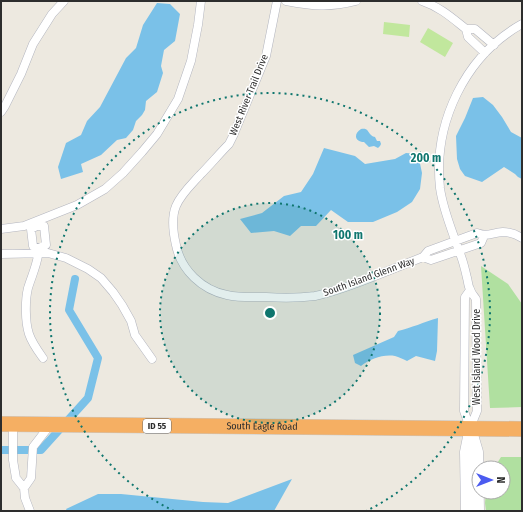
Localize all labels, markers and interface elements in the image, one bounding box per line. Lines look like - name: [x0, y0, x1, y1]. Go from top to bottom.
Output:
- street label: West River Trail Drive: [227, 53, 271, 137]
- text: 200 m: [410, 151, 441, 165]
- text: 100 m: [333, 228, 363, 242]
- street label: South Island Glenn Way: [322, 255, 417, 299]
- centre of rings: [263, 306, 277, 320]
- street label: West Island Wood Drive: [471, 309, 483, 405]
- road number: ID 55: [143, 419, 171, 433]
- street label: South Eagle Road: [226, 420, 298, 433]
- north arrow: [471, 460, 511, 500]
- text: N: [494, 477, 507, 483]

